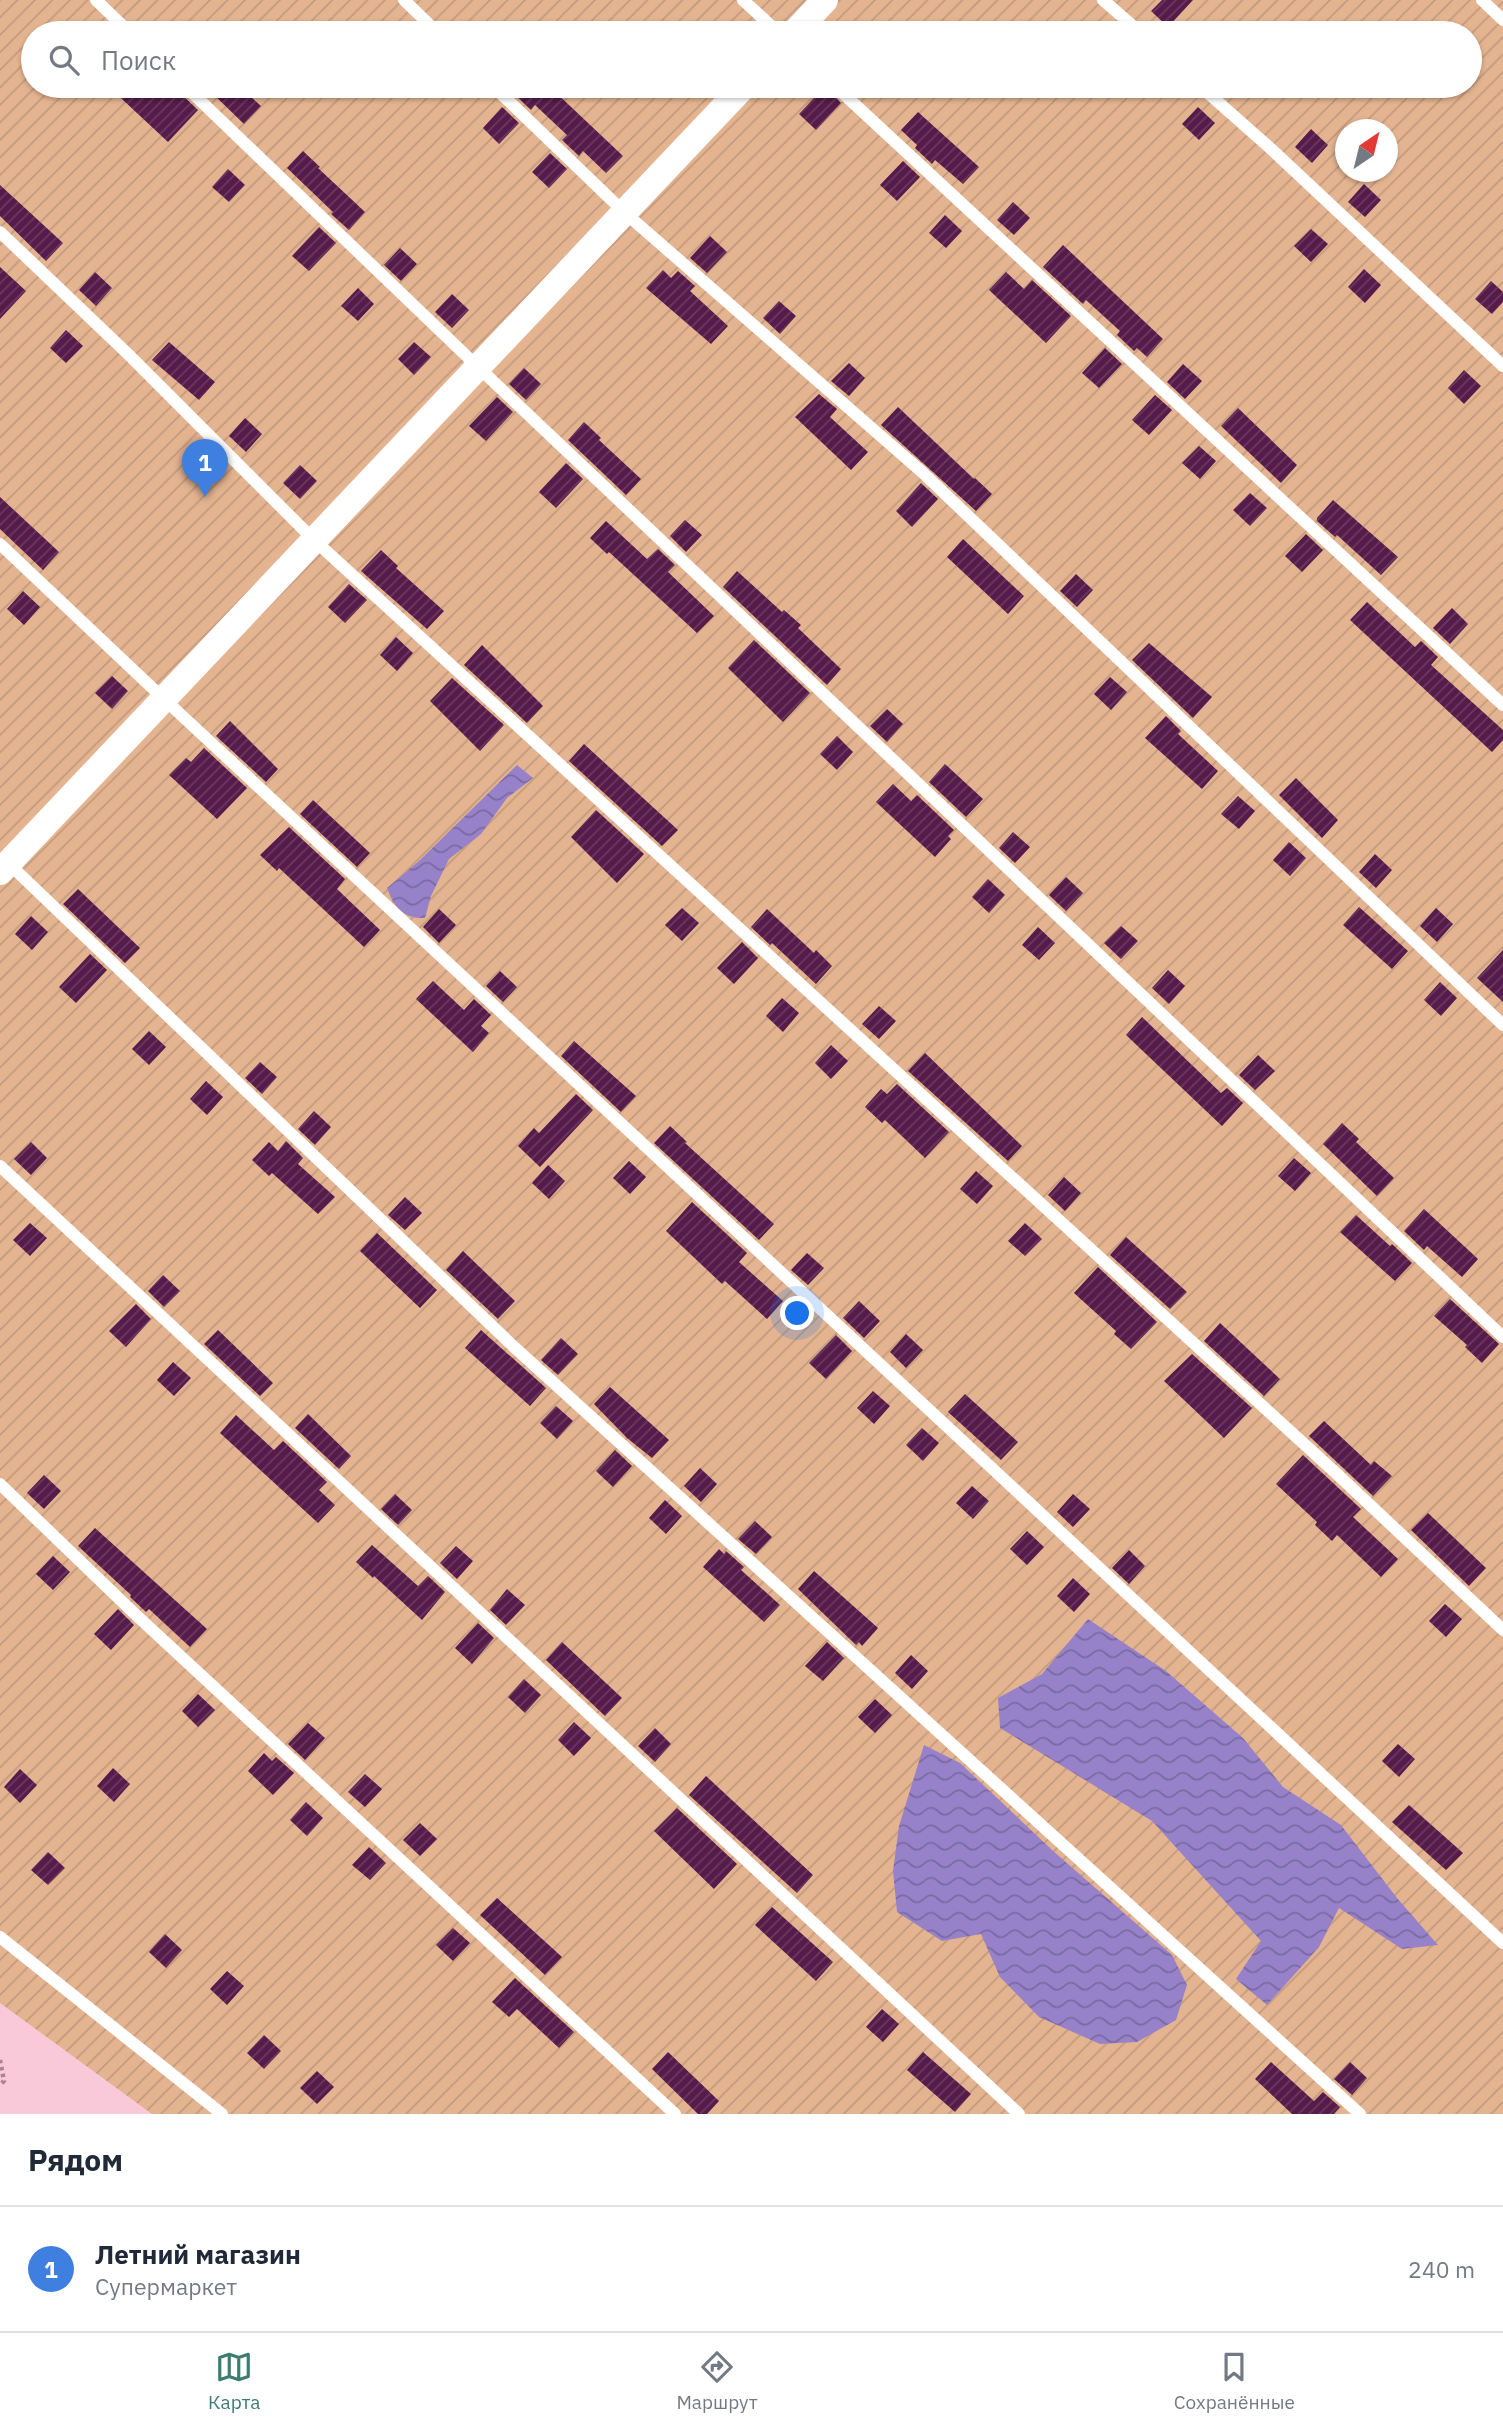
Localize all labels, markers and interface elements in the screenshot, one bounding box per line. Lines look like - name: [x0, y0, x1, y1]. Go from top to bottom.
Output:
- search box: [21, 21, 1482, 98]
- icon: search: [45, 41, 83, 79]
- text: Поиск: [101, 43, 176, 77]
- north arrow: [1335, 119, 1398, 182]
- pin: 1: [182, 439, 228, 497]
- your location: [780, 1296, 814, 1330]
- text: Рядом: [28, 2140, 123, 2179]
- text: Летний магазин: [95, 2237, 301, 2271]
- text: 1: [44, 2254, 58, 2284]
- text: 240 m: [1408, 2254, 1475, 2284]
- text: Супермаркет: [95, 2271, 237, 2301]
- tab: Карта: [208, 2348, 260, 2414]
- tab: Маршрут: [676, 2348, 758, 2414]
- tab: Сохранённые: [1174, 2348, 1295, 2414]

